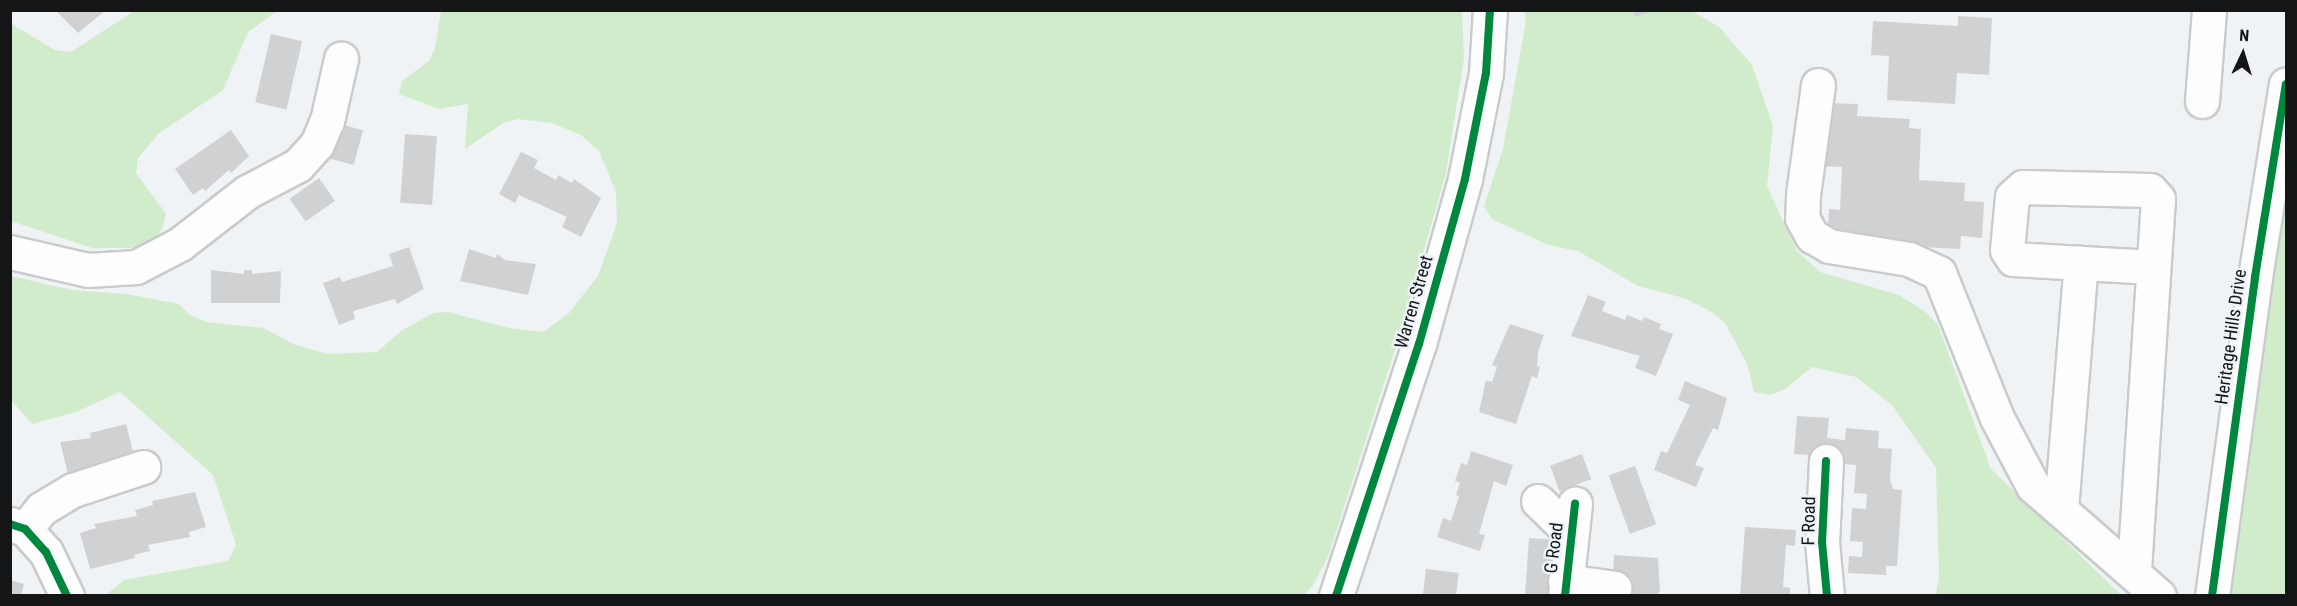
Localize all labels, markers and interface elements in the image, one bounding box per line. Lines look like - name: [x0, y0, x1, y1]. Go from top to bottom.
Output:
- north arrow: [2213, 24, 2273, 84]
- text: N: [2239, 26, 2250, 45]
- street label: Warren Street: [1390, 253, 1438, 351]
- street label: Heritage Hills Drive: [2211, 268, 2251, 406]
- street label: F Road: [1798, 496, 1820, 546]
- street label: G Road: [1540, 521, 1568, 575]

